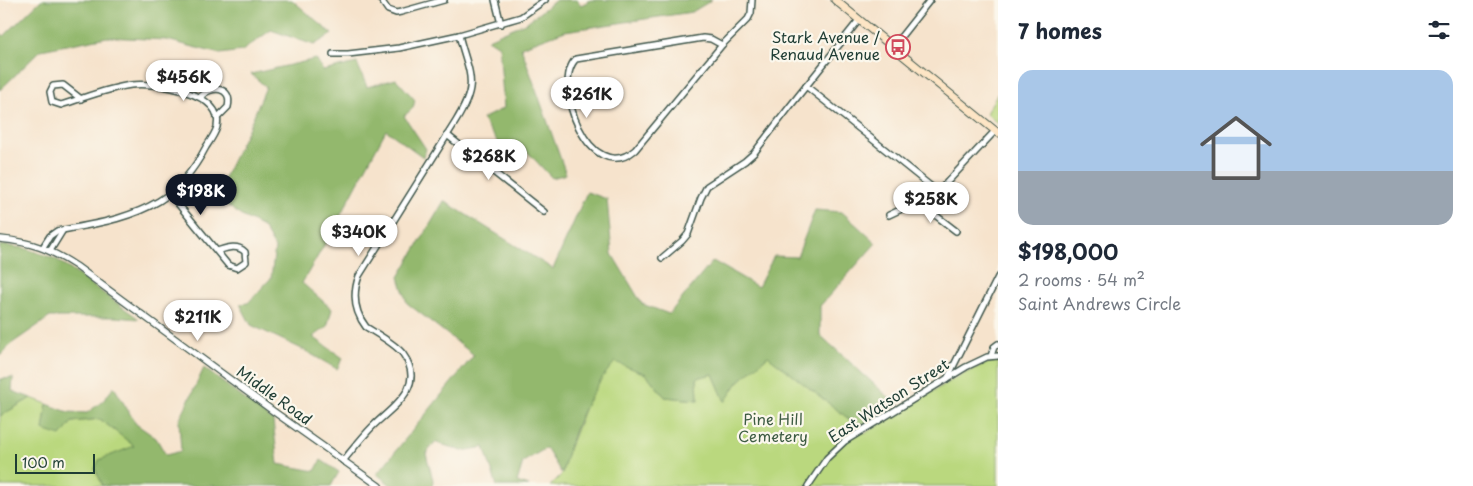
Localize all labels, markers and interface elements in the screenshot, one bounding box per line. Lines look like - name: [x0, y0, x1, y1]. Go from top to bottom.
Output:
- text: 7 homes: [1018, 14, 1102, 46]
- icon: filters: [1425, 16, 1453, 44]
- place label: Stark Avenue / Renaud Avenue: [770, 25, 881, 65]
- bus stop icon: Stark Avenue / Renaud Avenue: [885, 34, 911, 60]
- pin: $456K: [149, 59, 219, 102]
- text: $456K: [157, 64, 211, 88]
- pin: $261K: [552, 76, 622, 119]
- text: $261K: [562, 81, 612, 105]
- icon: home: [1191, 103, 1281, 193]
- pin: $268K: [454, 138, 524, 181]
- text: $268K: [462, 143, 516, 167]
- pin: $198K: [166, 174, 236, 216]
- text: $198K: [177, 178, 225, 202]
- pin: $258K: [896, 182, 966, 224]
- text: $258K: [904, 186, 958, 210]
- pin: $340K: [324, 214, 394, 257]
- text: $340K: [332, 219, 386, 243]
- text: $198,000: [1018, 235, 1118, 267]
- text: 2 rooms · 54 m²: [1018, 267, 1145, 291]
- text: Saint Andrews Circle: [1018, 291, 1181, 315]
- pin: $211K: [163, 300, 233, 342]
- text: $211K: [174, 304, 222, 328]
- street label: East Watson Street: [823, 352, 953, 447]
- street label: Middle Road: [232, 360, 317, 430]
- park label: Pine Hill Cemetery: [738, 407, 808, 447]
- scale bar: [15, 451, 95, 474]
- text: 100 m: [22, 452, 65, 473]

